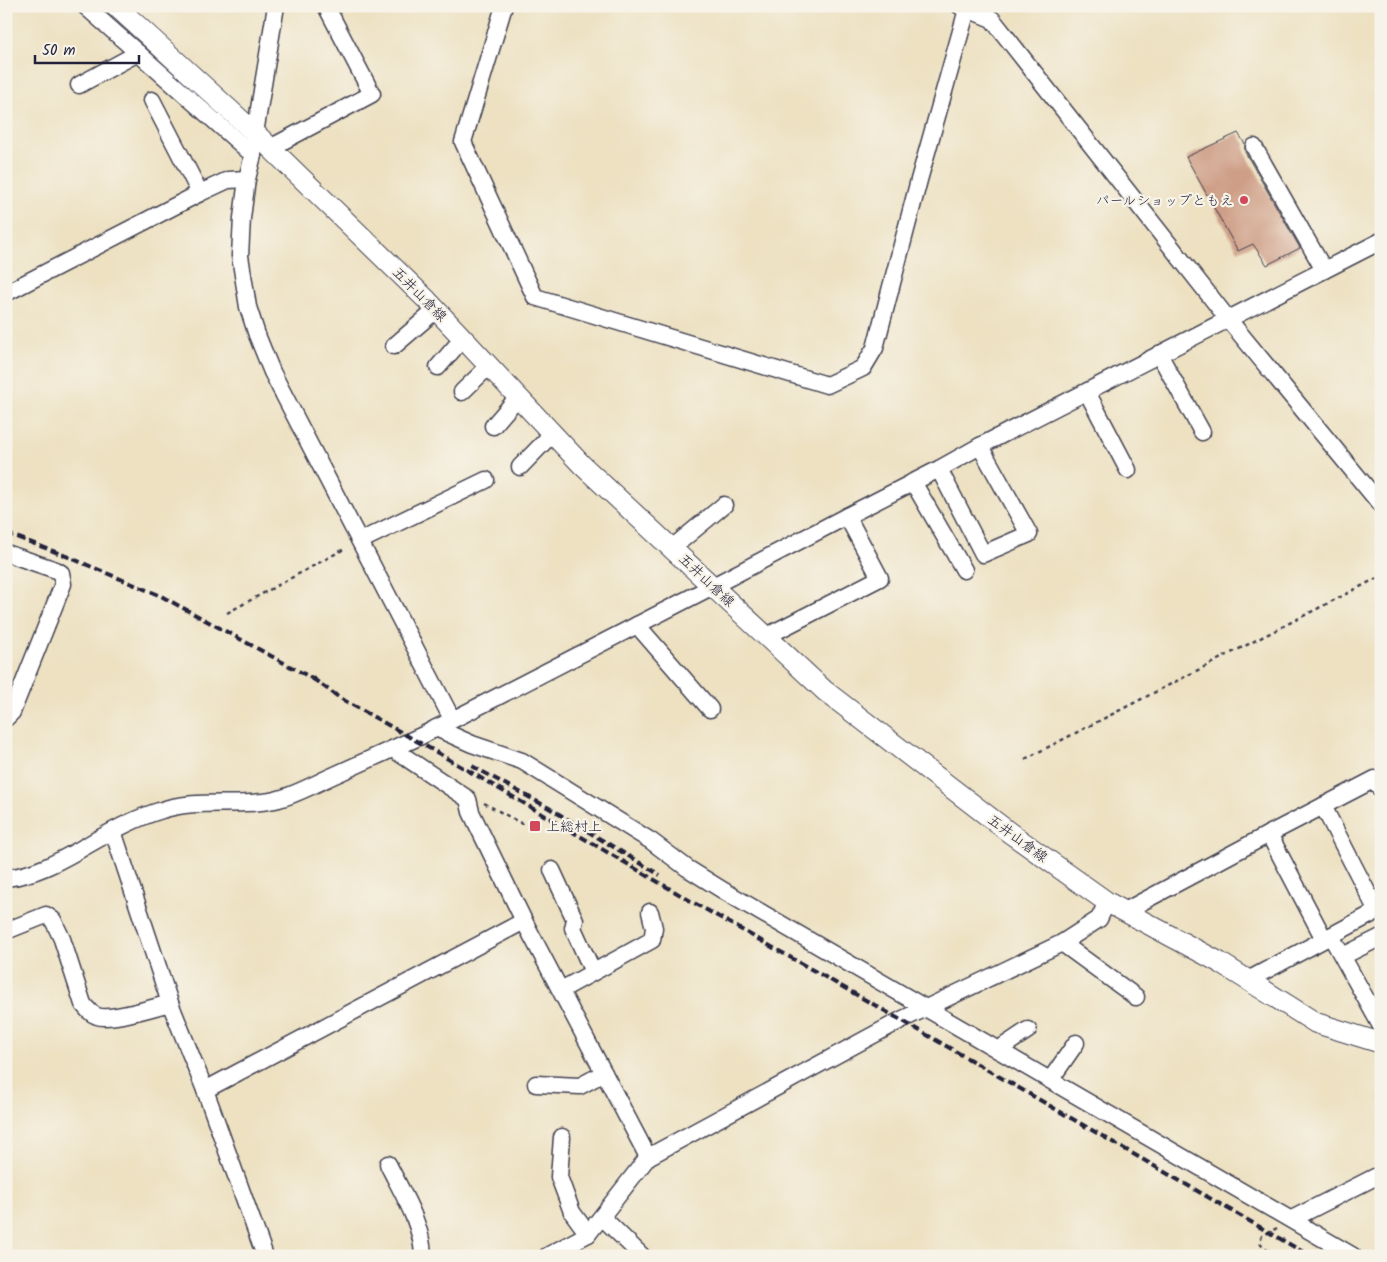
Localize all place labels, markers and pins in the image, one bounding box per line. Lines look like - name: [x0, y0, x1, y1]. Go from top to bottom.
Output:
- place label: パールショップともえ: [1095, 190, 1234, 212]
- marker: パールショップともえ: [1238, 194, 1250, 206]
- place label: 上総村上: [546, 816, 602, 838]
- marker: 上総村上: [528, 819, 542, 833]

